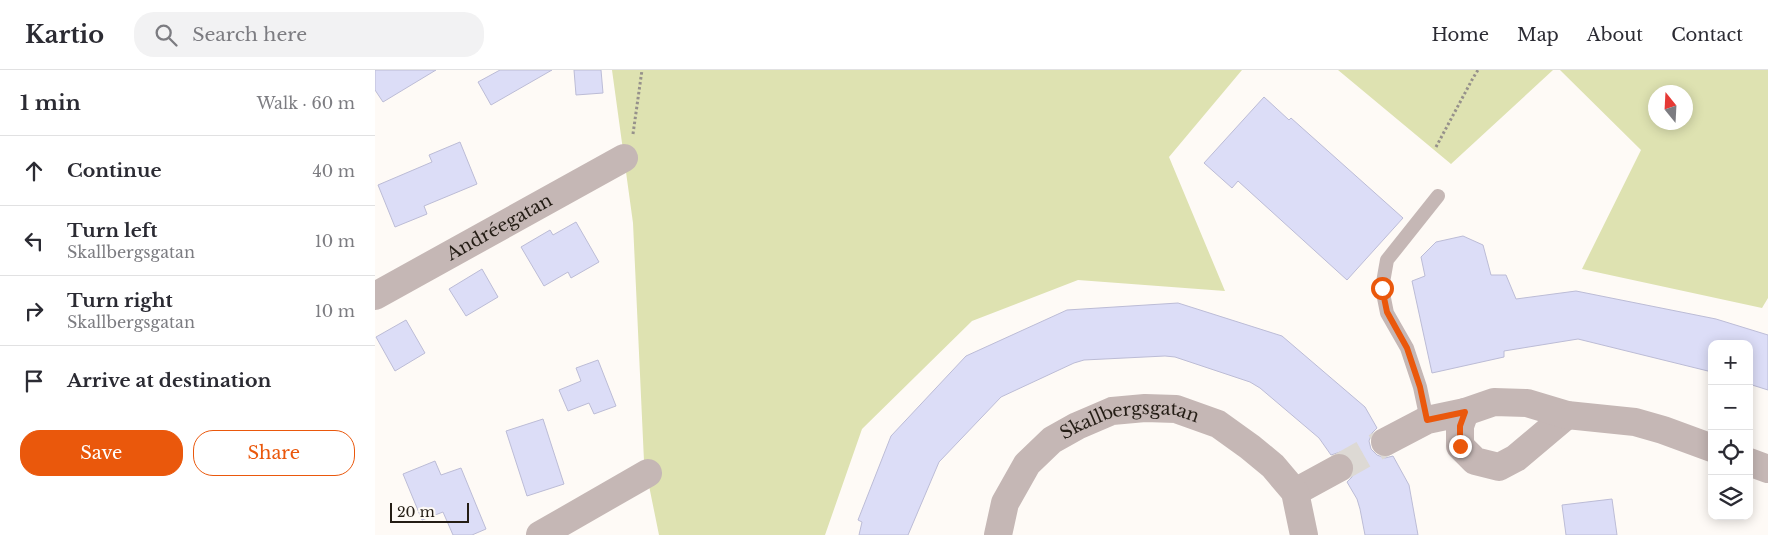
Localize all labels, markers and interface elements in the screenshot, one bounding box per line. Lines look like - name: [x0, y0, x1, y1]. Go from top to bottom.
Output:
- search box: [134, 12, 484, 57]
- text: Kartio: [25, 20, 104, 49]
- icon: search: [152, 21, 180, 49]
- text: Search here: [192, 23, 307, 46]
- text: Home: [1431, 24, 1489, 46]
- text: Map: [1517, 24, 1559, 46]
- text: About: [1587, 24, 1643, 46]
- text: Contact: [1671, 24, 1743, 46]
- north arrow: [1648, 85, 1693, 130]
- text: 1 min: [20, 90, 81, 116]
- text: Walk · 60 m: [257, 93, 355, 113]
- icon: ahead: [20, 157, 48, 185]
- text: Continue: [67, 159, 162, 182]
- text: 40 m: [312, 161, 355, 181]
- street label: Andréegatan: [442, 189, 556, 266]
- text: Turn left: [67, 219, 158, 242]
- icon: left: [20, 227, 48, 255]
- text: 10 m: [315, 231, 355, 251]
- text: Skallbergsgatan: [67, 242, 195, 262]
- route start: [1371, 277, 1394, 300]
- text: Turn right: [67, 289, 173, 312]
- icon: right: [20, 297, 48, 325]
- text: 10 m: [315, 301, 355, 321]
- text: Skallbergsgatan: [67, 312, 195, 332]
- map controls: [1708, 340, 1753, 520]
- button: +: [1708, 340, 1753, 385]
- icon: arrive: [20, 367, 48, 395]
- text: Arrive at destination: [67, 369, 271, 392]
- button: −: [1708, 385, 1753, 430]
- street label: Skallbergsgatan: [1056, 397, 1202, 444]
- button: Save: [20, 430, 183, 476]
- button: Share: [193, 430, 355, 476]
- button: locate: [1708, 430, 1753, 475]
- route end: [1449, 435, 1472, 458]
- button: layers: [1708, 475, 1753, 520]
- scale bar: [390, 500, 469, 523]
- text: 20 m: [397, 503, 435, 521]

